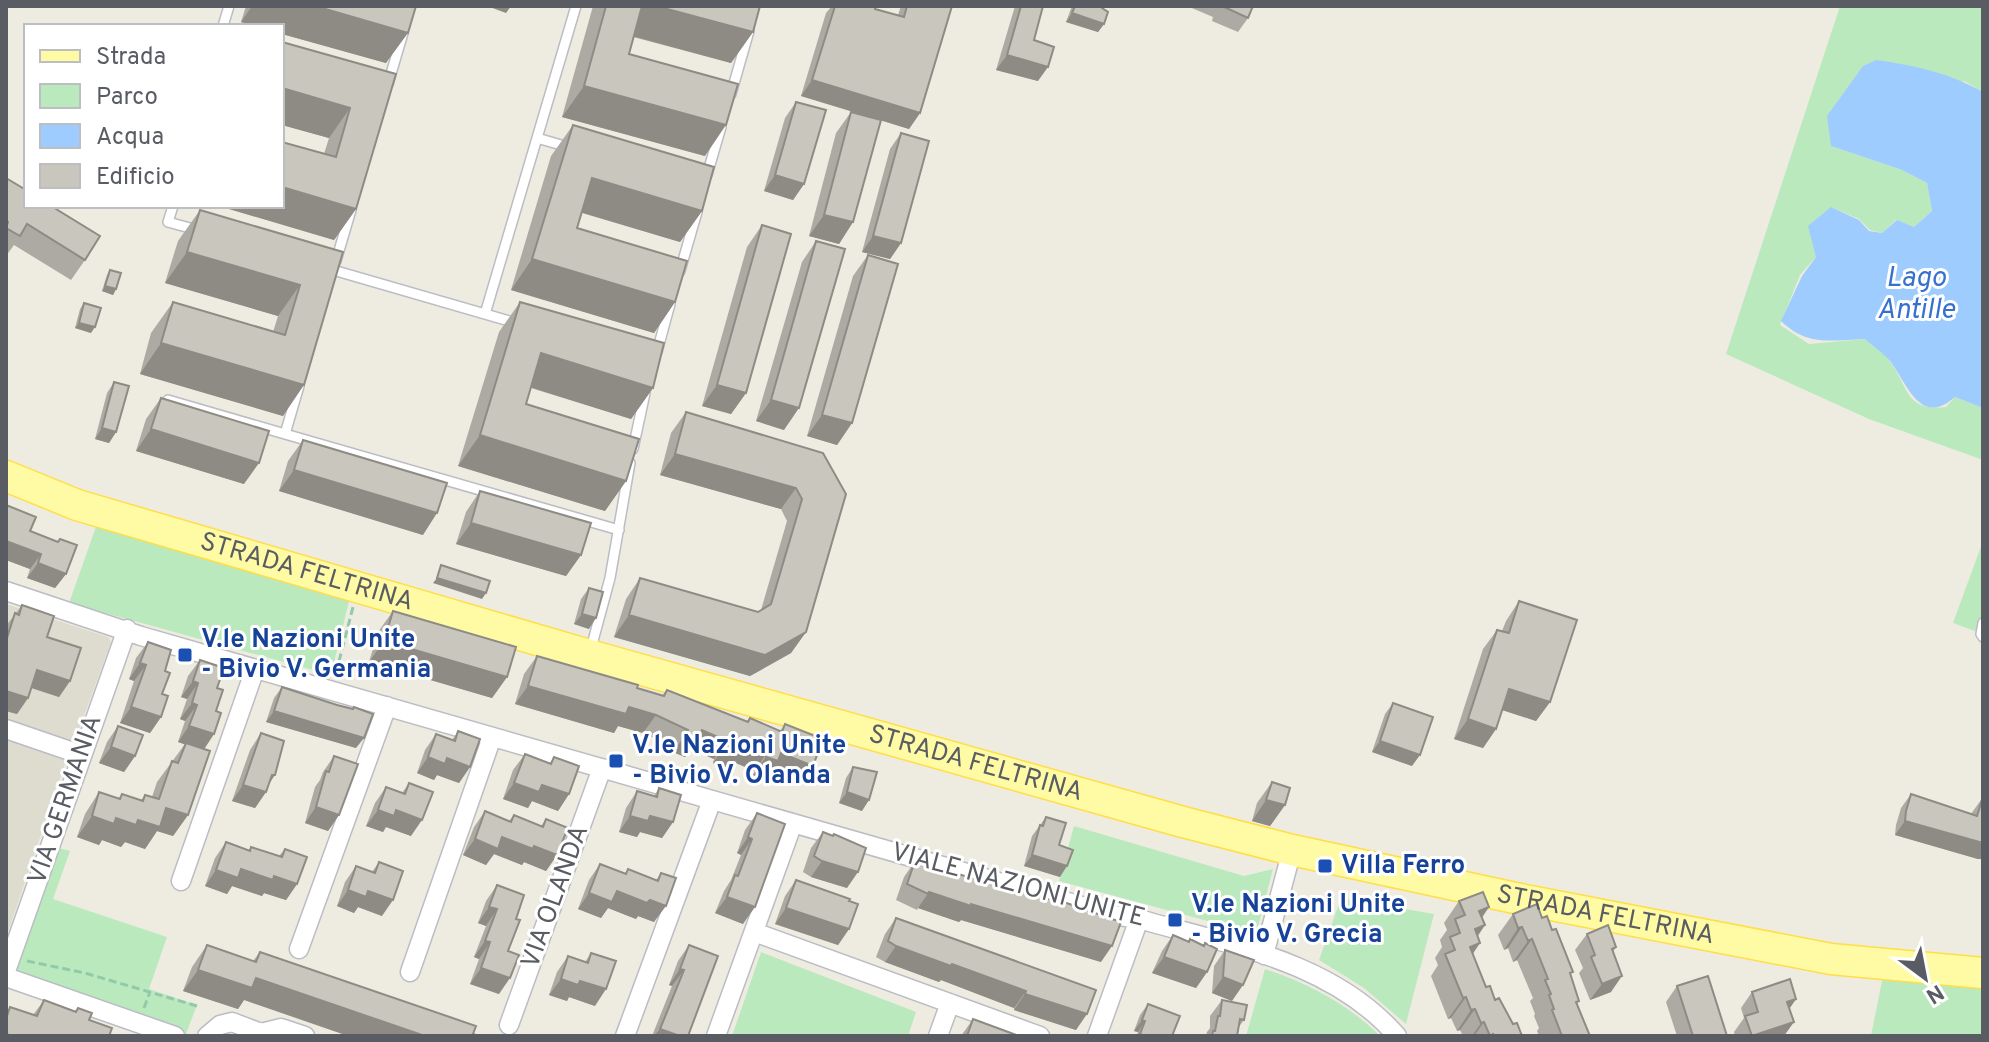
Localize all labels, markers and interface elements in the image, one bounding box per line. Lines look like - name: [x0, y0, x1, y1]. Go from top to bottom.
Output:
- legend: [24, 24, 284, 208]
- text: Strada: [96, 43, 166, 73]
- text: Parco: [96, 83, 158, 113]
- text: Acqua: [96, 123, 164, 153]
- text: Edificio: [96, 163, 175, 193]
- water label: Lago Antille: [1877, 261, 1956, 329]
- street label: STRADA FELTRINA: [196, 525, 417, 619]
- place label: V.le Nazioni Unite - Bivio V. Germania: [201, 624, 431, 687]
- marker: V.le Nazioni Unite - Bivio V. Germania: [176, 646, 194, 664]
- street label: VIA GERMANIA: [22, 711, 110, 889]
- street label: STRADA FELTRINA: [865, 718, 1087, 810]
- place label: V.le Nazioni Unite - Bivio V. Olanda: [632, 730, 846, 793]
- marker: V.le Nazioni Unite - Bivio V. Olanda: [607, 752, 625, 770]
- street label: VIA OLANDA: [515, 821, 597, 973]
- street label: VIALE NAZIONI UNITE: [887, 836, 1149, 936]
- place label: Villa Ferro: [1341, 850, 1465, 883]
- marker: Villa Ferro: [1316, 857, 1334, 875]
- street label: STRADA FELTRINA: [1494, 878, 1717, 953]
- place label: V.le Nazioni Unite - Bivio V. Grecia: [1191, 889, 1405, 952]
- marker: V.le Nazioni Unite - Bivio V. Grecia: [1166, 911, 1184, 929]
- north arrow: [1885, 938, 1965, 1018]
- text: N: [1920, 977, 1948, 1008]

